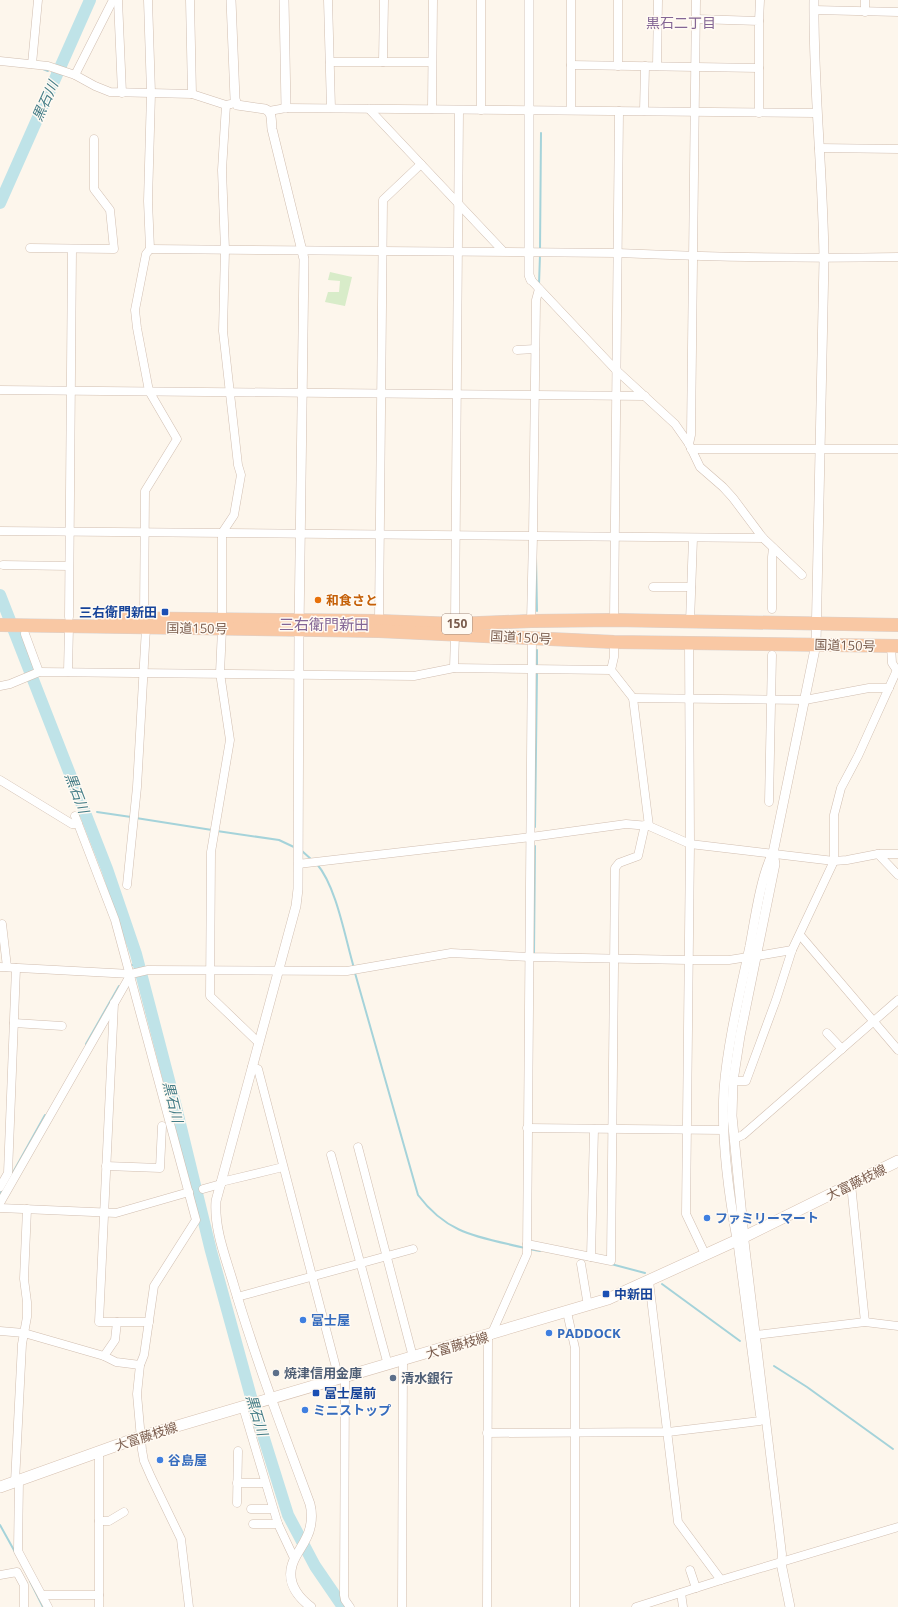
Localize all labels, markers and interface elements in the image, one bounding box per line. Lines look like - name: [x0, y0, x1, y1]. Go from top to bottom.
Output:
- district label: 黒石二丁目: [646, 13, 716, 32]
- water label: 黒石川: [27, 76, 63, 124]
- place label: 和食さと: [326, 591, 378, 609]
- marker: 和食さと: [313, 595, 323, 605]
- place label: 三右衛門新田: [79, 603, 157, 621]
- marker: 三右衛門新田: [160, 607, 170, 617]
- district label: 三右衛門新田: [279, 614, 369, 634]
- road number: 150: [442, 614, 472, 634]
- street label: 国道150号: [166, 618, 228, 638]
- street label: 国道150号: [490, 626, 552, 648]
- street label: 国道150号: [814, 635, 876, 655]
- water label: 黒石川: [61, 770, 95, 818]
- water label: 黒石川: [159, 1079, 188, 1126]
- street label: 大富藤枝線: [823, 1160, 889, 1204]
- place label: ファミリーマート: [715, 1209, 819, 1227]
- marker: ファミリーマート: [702, 1213, 712, 1223]
- place label: 中新田: [614, 1285, 653, 1303]
- marker: 中新田: [601, 1289, 611, 1299]
- place label: 富士屋: [311, 1311, 350, 1329]
- marker: 富士屋: [298, 1315, 308, 1325]
- place label: PADDOCK: [557, 1324, 621, 1342]
- street label: 大富藤枝線: [423, 1327, 491, 1363]
- marker: PADDOCK: [544, 1328, 554, 1338]
- place label: 焼津信用金庫: [284, 1364, 362, 1382]
- marker: 焼津信用金庫: [271, 1368, 281, 1378]
- place label: 清水銀行: [401, 1369, 453, 1387]
- marker: 清水銀行: [388, 1373, 398, 1383]
- place label: 富士屋前: [324, 1384, 376, 1402]
- marker: 富士屋前: [311, 1388, 321, 1398]
- water label: 黒石川: [242, 1392, 273, 1440]
- place label: ミニストップ: [313, 1401, 391, 1419]
- marker: ミニストップ: [300, 1405, 310, 1415]
- street label: 大富藤枝線: [112, 1417, 180, 1455]
- place label: 谷島屋: [168, 1451, 207, 1469]
- marker: 谷島屋: [155, 1455, 165, 1465]

